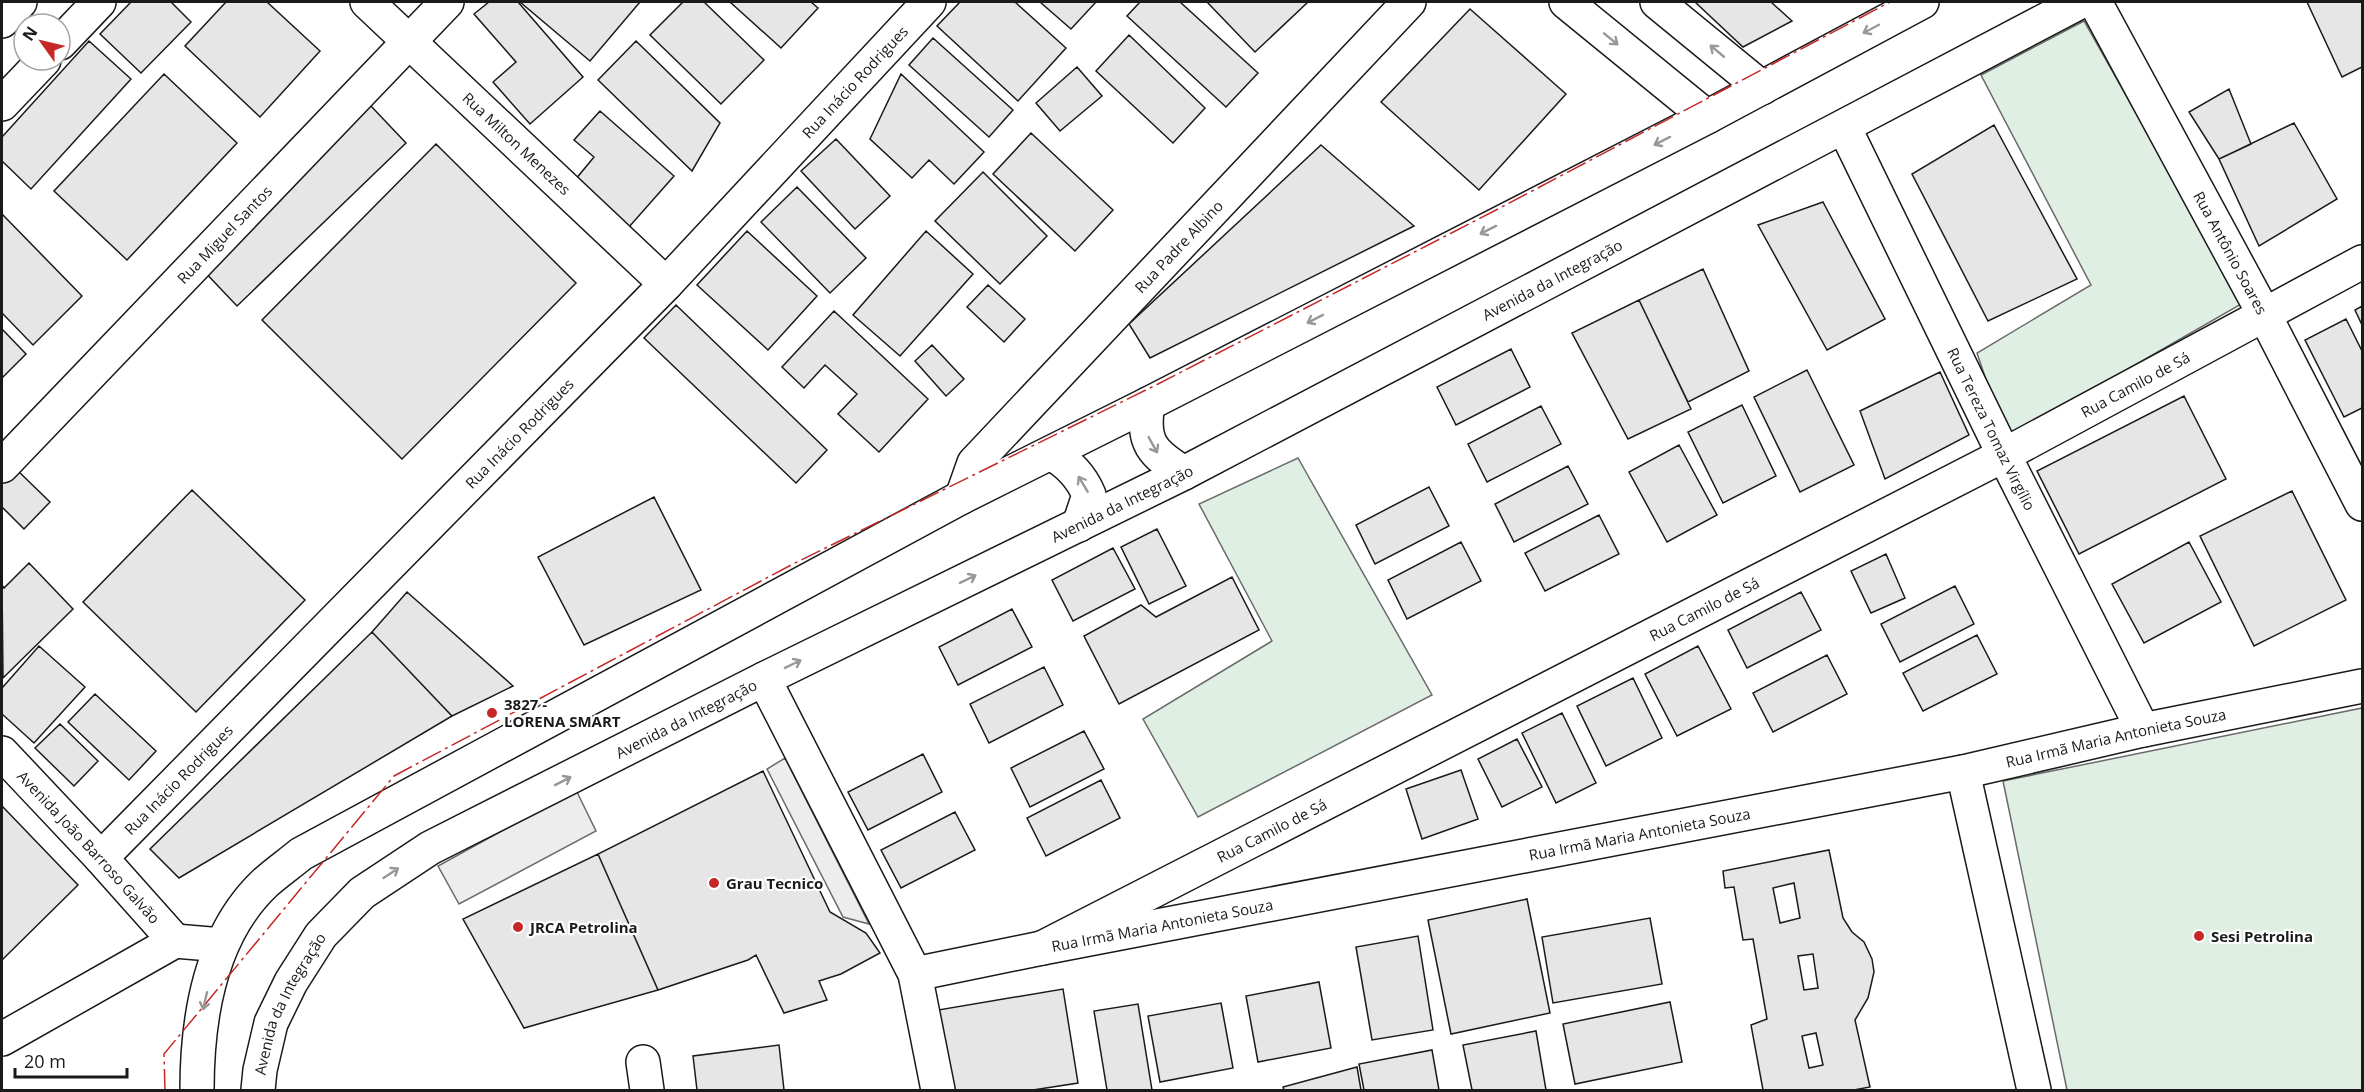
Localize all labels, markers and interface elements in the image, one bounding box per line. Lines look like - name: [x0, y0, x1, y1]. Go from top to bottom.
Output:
- north arrow: [12, 12, 72, 72]
- street label: Rua Inácio Rodrigues: [797, 21, 912, 142]
- text: N: [17, 22, 42, 45]
- one-way arrow: [1863, 23, 1880, 35]
- one-way arrow: [1603, 32, 1619, 45]
- one-way arrow: [1709, 44, 1725, 57]
- street label: Rua Milton Menezes: [459, 88, 575, 199]
- one-way arrow: [1653, 135, 1671, 147]
- street label: Rua Miguel Santos: [172, 181, 276, 288]
- street label: Rua Antônio Soares: [2189, 188, 2272, 318]
- street label: Rua Padre Albino: [1130, 196, 1227, 297]
- one-way arrow: [1479, 224, 1497, 236]
- street label: Avenida da Integração: [1479, 234, 1626, 325]
- one-way arrow: [1306, 313, 1324, 325]
- street label: Rua Tereza Tomaz Virgílio: [1943, 344, 2040, 514]
- street label: Rua Camilo de Sá: [2077, 347, 2193, 422]
- street label: Rua Inácio Rodrigues: [460, 374, 578, 493]
- one-way arrow: [1148, 436, 1159, 454]
- street label: Avenida da Integração: [1048, 460, 1196, 547]
- one-way arrow: [1077, 476, 1089, 493]
- street label: Rua Camilo de Sá: [1646, 572, 1763, 645]
- one-way arrow: [959, 573, 977, 585]
- one-way arrow: [784, 658, 802, 670]
- street label: Avenida da Integração: [612, 674, 760, 762]
- place label: 3827 - LORENA SMART: [504, 694, 621, 731]
- street label: Rua Irmã Maria Antonieta Souza: [2004, 704, 2228, 772]
- marker: 3827 - LORENA SMART: [485, 706, 499, 720]
- street label: Rua Inácio Rodrigues: [120, 720, 237, 839]
- street label: Avenida João Barroso Galvão: [13, 766, 165, 928]
- one-way arrow: [554, 775, 571, 787]
- street label: Rua Camilo de Sá: [1213, 794, 1330, 867]
- street label: Rua Irmã Maria Antonieta Souza: [1527, 803, 1752, 865]
- one-way arrow: [382, 866, 399, 878]
- place label: Grau Tecnico: [726, 873, 823, 893]
- marker: Grau Tecnico: [707, 876, 721, 890]
- street label: Rua Irmã Maria Antonieta Souza: [1050, 894, 1275, 956]
- place label: JRCA Petrolina: [528, 917, 638, 937]
- marker: JRCA Petrolina: [511, 920, 525, 934]
- place label: Sesi Petrolina: [2211, 926, 2313, 946]
- street label: Avenida da Integração: [250, 929, 330, 1076]
- marker: Sesi Petrolina: [2192, 929, 2206, 943]
- one-way arrow: [199, 990, 210, 1010]
- scale bar: [15, 1041, 128, 1079]
- text: 20 m: [24, 1049, 66, 1073]

